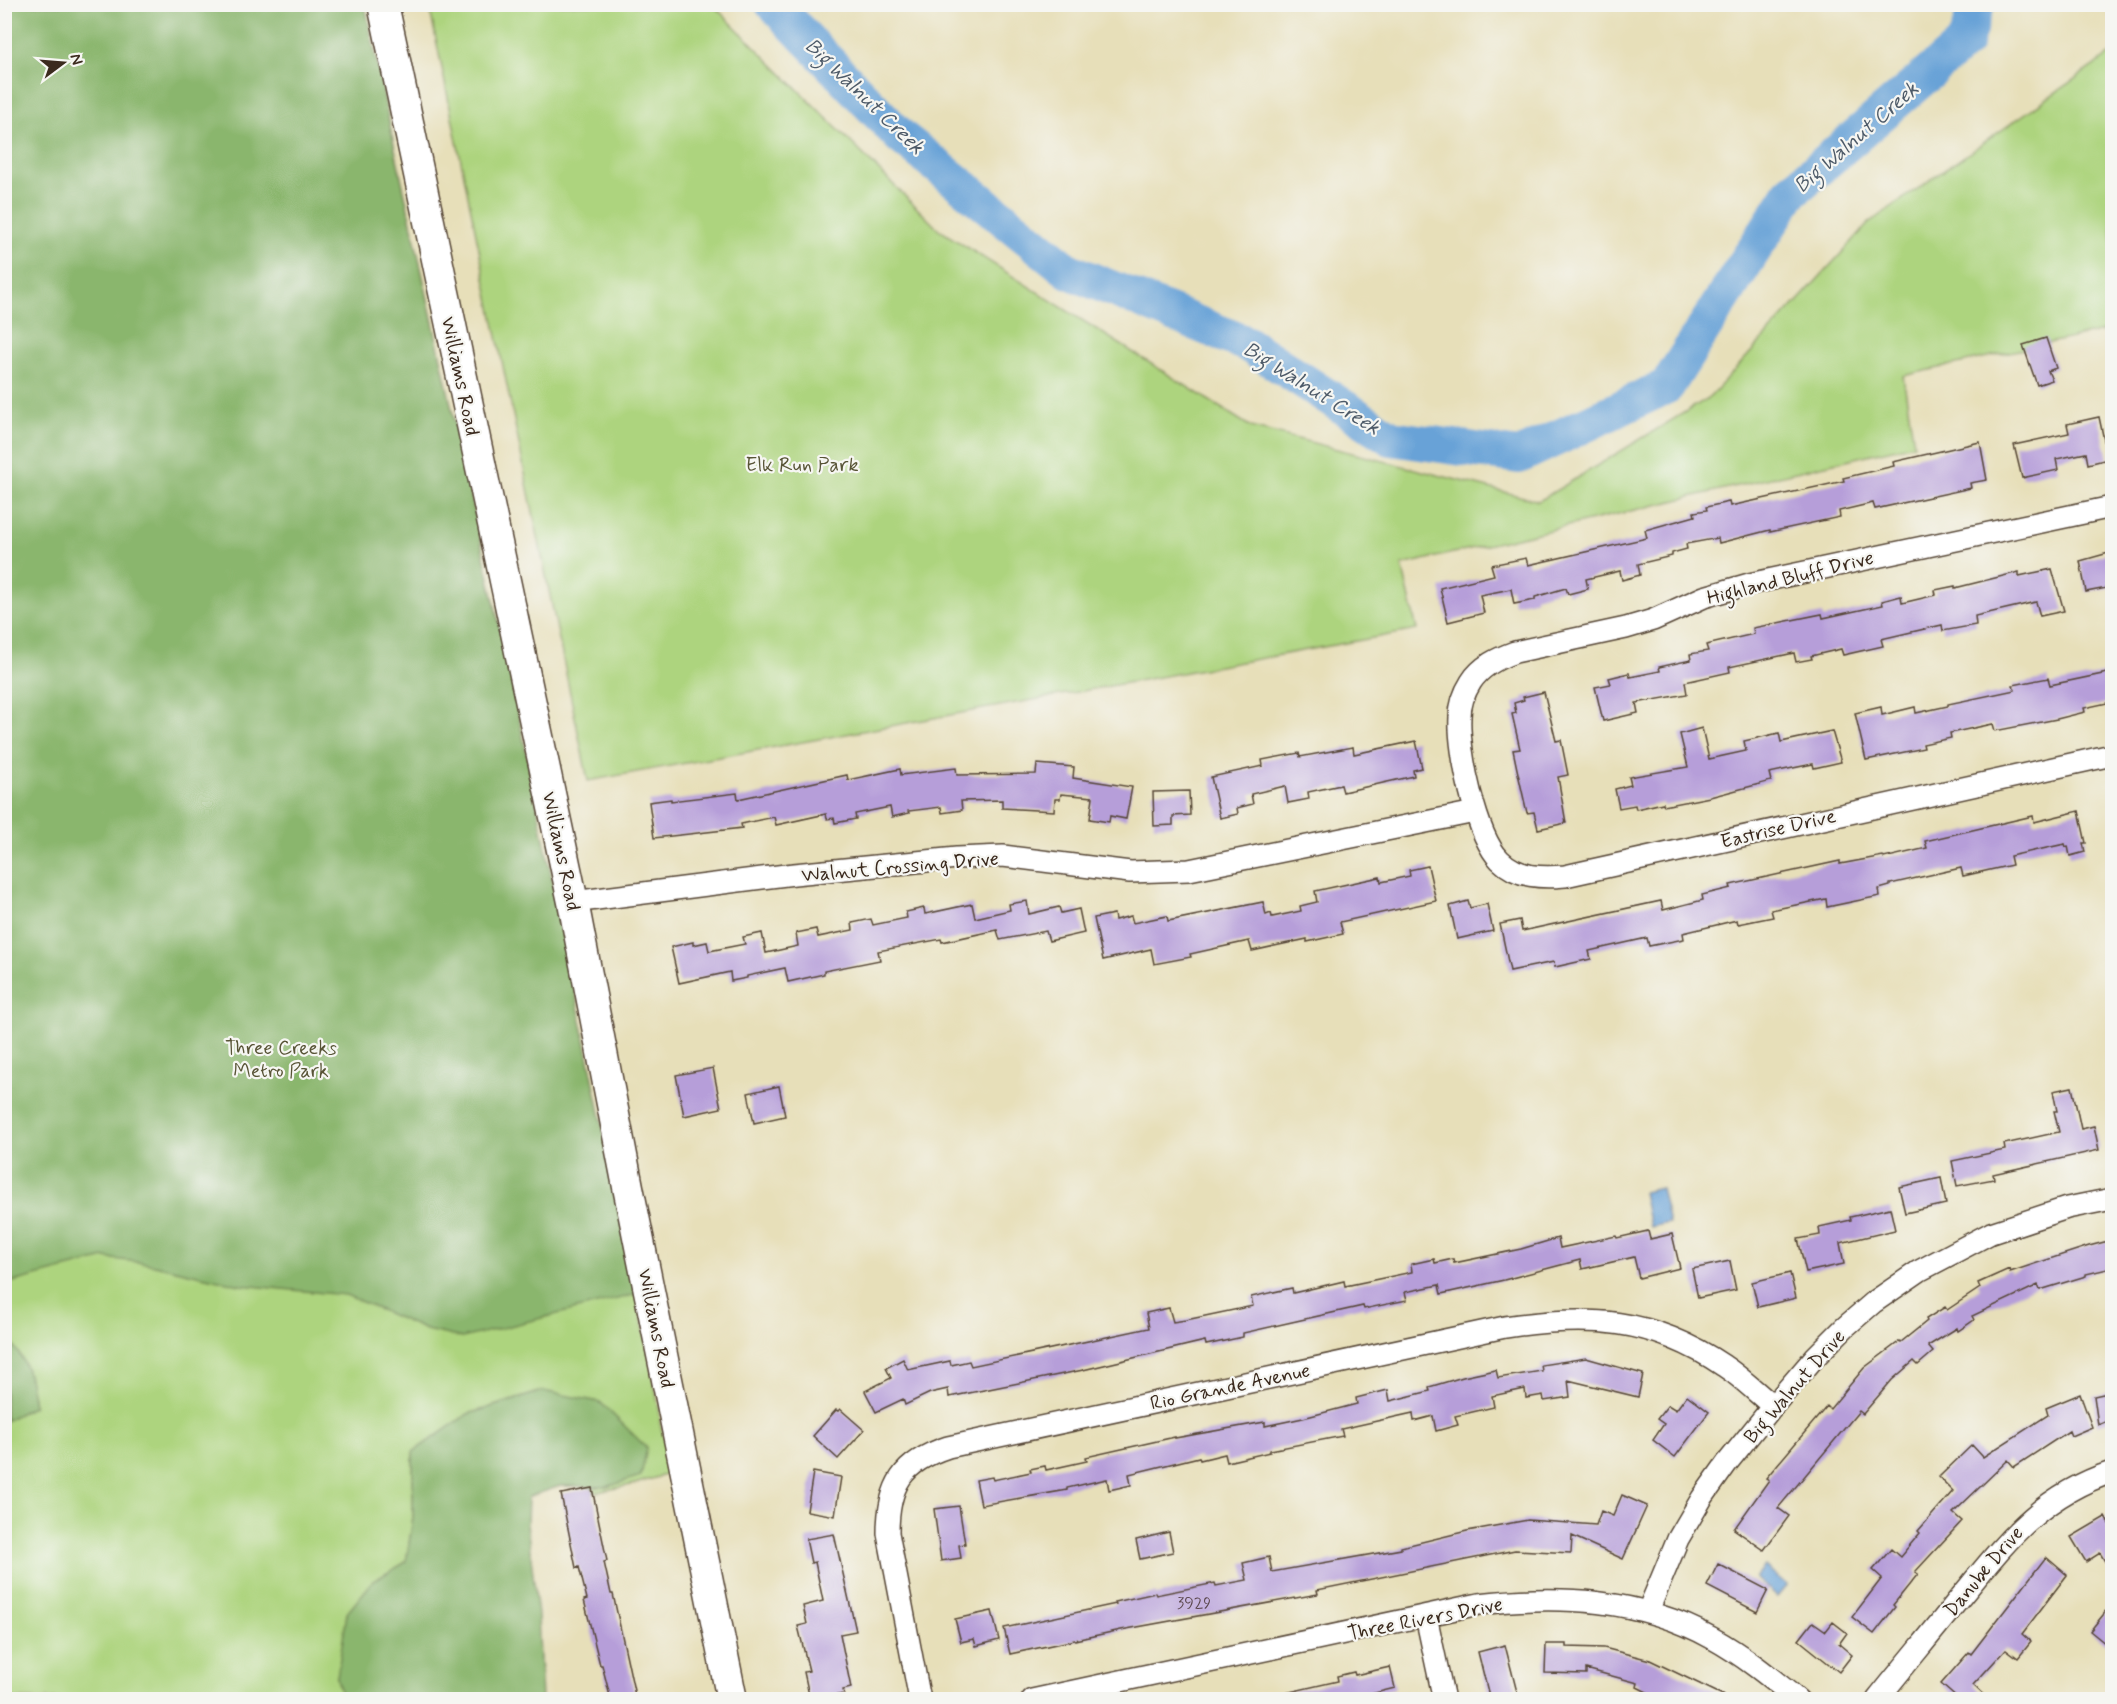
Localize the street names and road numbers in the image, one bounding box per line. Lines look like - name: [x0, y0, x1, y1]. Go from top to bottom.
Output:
- street label: Williams Road: [434, 314, 485, 438]
- street label: Highland Bluff Drive: [1704, 545, 1877, 614]
- street label: Williams Road: [535, 789, 586, 913]
- street label: Eastrise Drive: [1718, 803, 1839, 856]
- street label: Walnut Crossing Drive: [800, 845, 1000, 890]
- street label: Williams Road: [631, 1266, 680, 1390]
- street label: Big Walnut Drive: [1738, 1324, 1854, 1451]
- street label: Rio Grande Avenue: [1148, 1357, 1313, 1418]
- street label: Danube Drive: [1938, 1521, 2030, 1623]
- street label: Three Rivers Drive: [1345, 1591, 1505, 1648]

